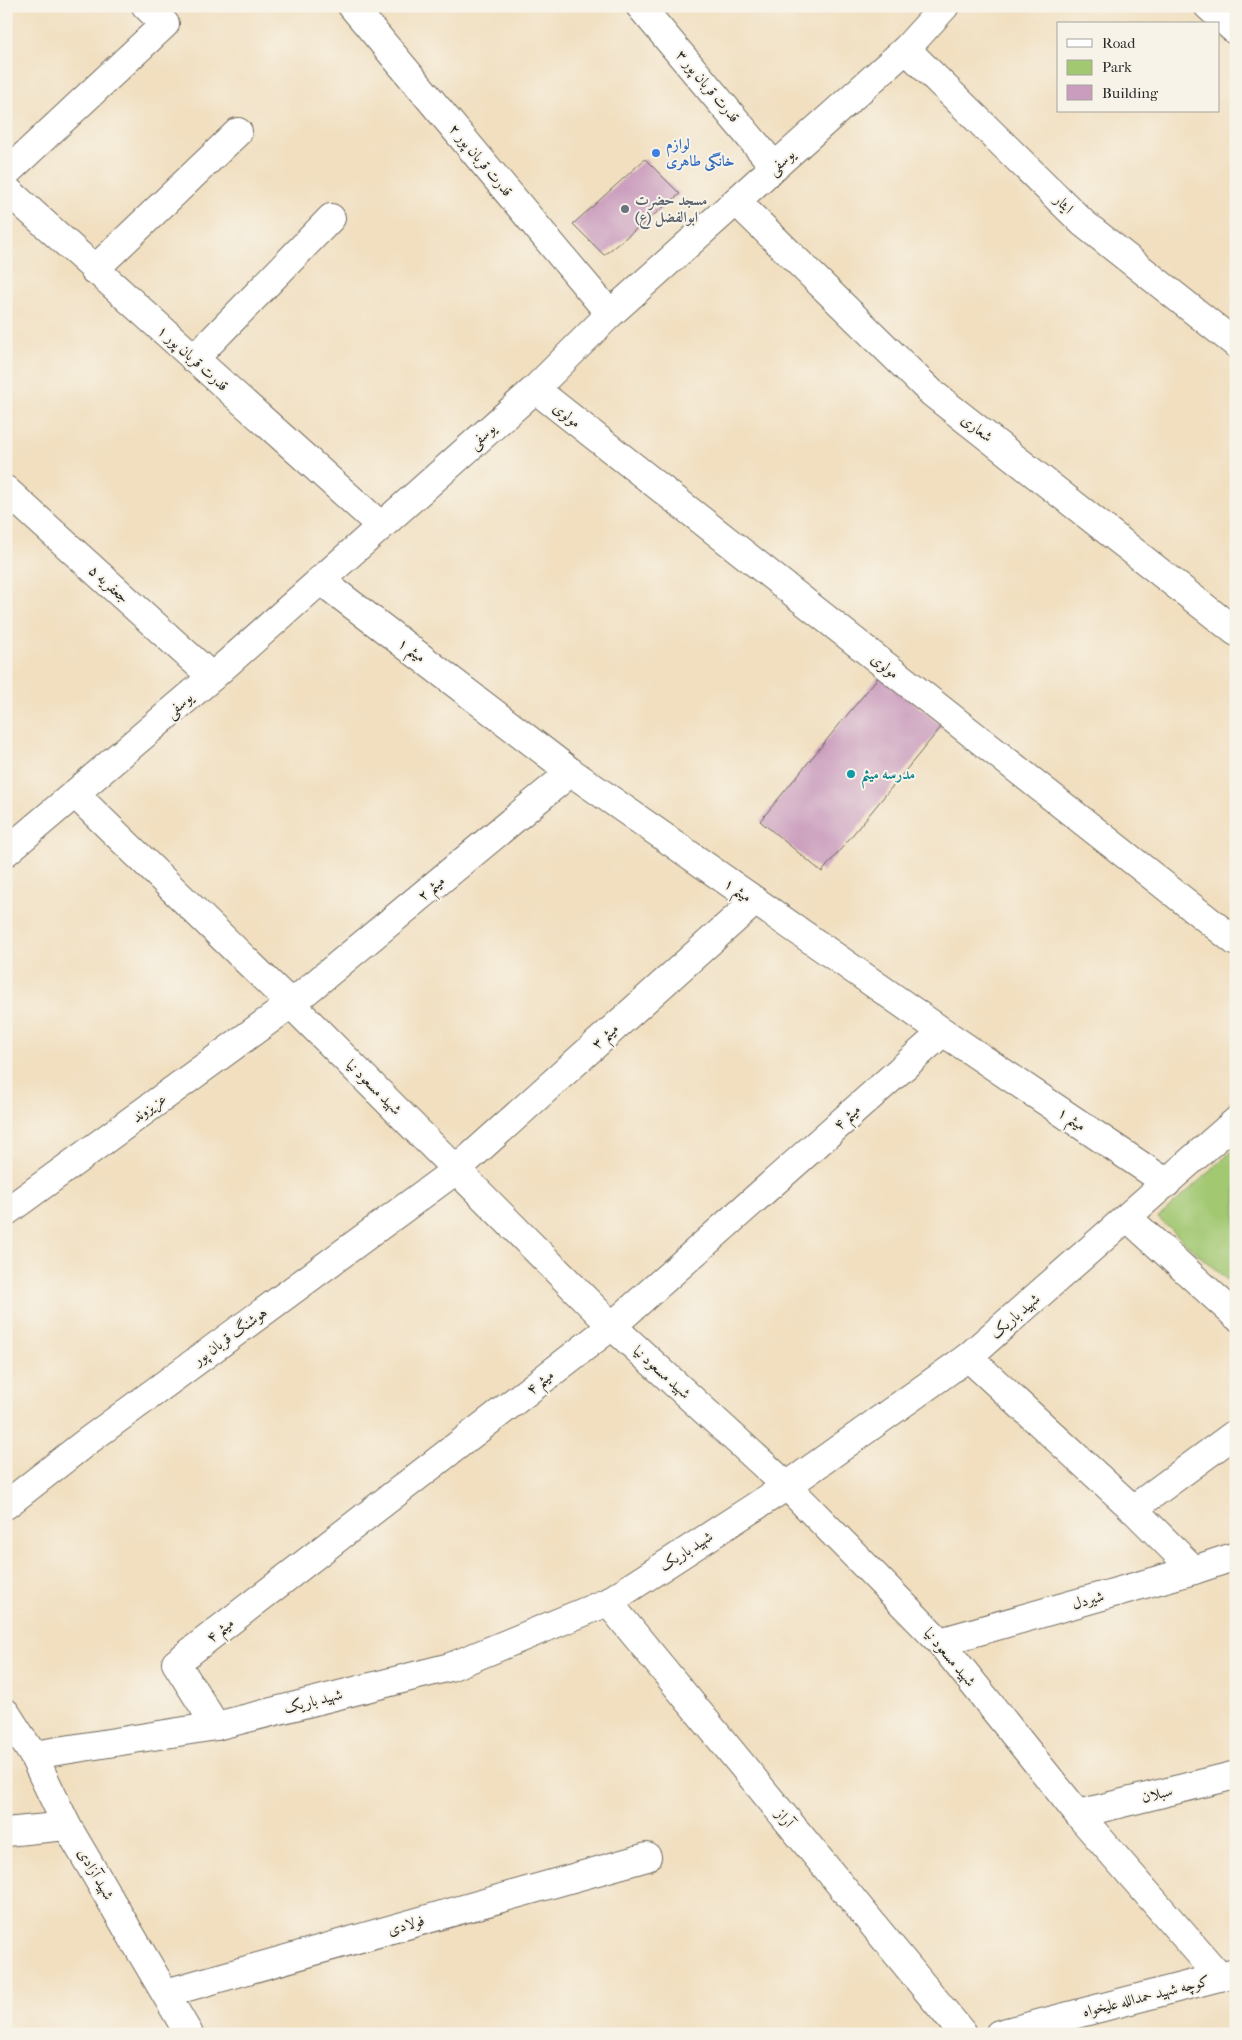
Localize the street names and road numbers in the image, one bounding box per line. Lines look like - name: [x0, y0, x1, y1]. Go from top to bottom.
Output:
- street label: قدرت قربان پور ۳: [671, 46, 744, 127]
- street label: قدرت قربان پور ۲: [444, 120, 517, 201]
- street label: یوسفی: [764, 144, 800, 180]
- street label: ایثار: [1049, 189, 1077, 218]
- street label: قدرت قربان پور ۱: [152, 321, 232, 396]
- street label: مولوی: [550, 399, 584, 431]
- street label: شعاری: [958, 410, 996, 446]
- street label: یوسفی: [465, 418, 501, 454]
- street label: جعفریه ۵: [84, 561, 133, 608]
- street label: میثم ۱: [391, 634, 429, 671]
- street label: مولوی: [868, 650, 902, 682]
- street label: یوسفی: [162, 688, 198, 723]
- street label: میثم ۲: [414, 871, 452, 909]
- street label: میثم ۱: [717, 874, 755, 911]
- street label: میثم ۳: [588, 1019, 626, 1057]
- street label: شهید مسعود نیا: [342, 1056, 405, 1119]
- street label: عزیزوند: [128, 1089, 171, 1128]
- street label: میثم ۴: [830, 1100, 868, 1138]
- street label: میثم ۱: [1051, 1103, 1089, 1140]
- street label: شهید باریک: [986, 1290, 1044, 1343]
- street label: هوشنگ قربان پور: [187, 1302, 272, 1372]
- street label: شهید مسعود نیا: [629, 1342, 694, 1403]
- street label: میثم ۴: [523, 1366, 561, 1403]
- street label: شهید باریک: [656, 1527, 717, 1576]
- street label: شیردل: [1070, 1587, 1106, 1613]
- street label: میثم ۴: [203, 1614, 241, 1651]
- street label: شهید مسعود نیا: [920, 1624, 980, 1691]
- street label: شهید باریک: [282, 1685, 344, 1718]
- street label: سبلان: [1140, 1782, 1174, 1806]
- street label: آراز: [771, 1804, 799, 1832]
- street label: شهید آزادی: [73, 1845, 118, 1904]
- street label: فولادی: [386, 1911, 426, 1939]
- street label: کوچه شهید حمدالله علیخواه: [1081, 1972, 1212, 2022]

